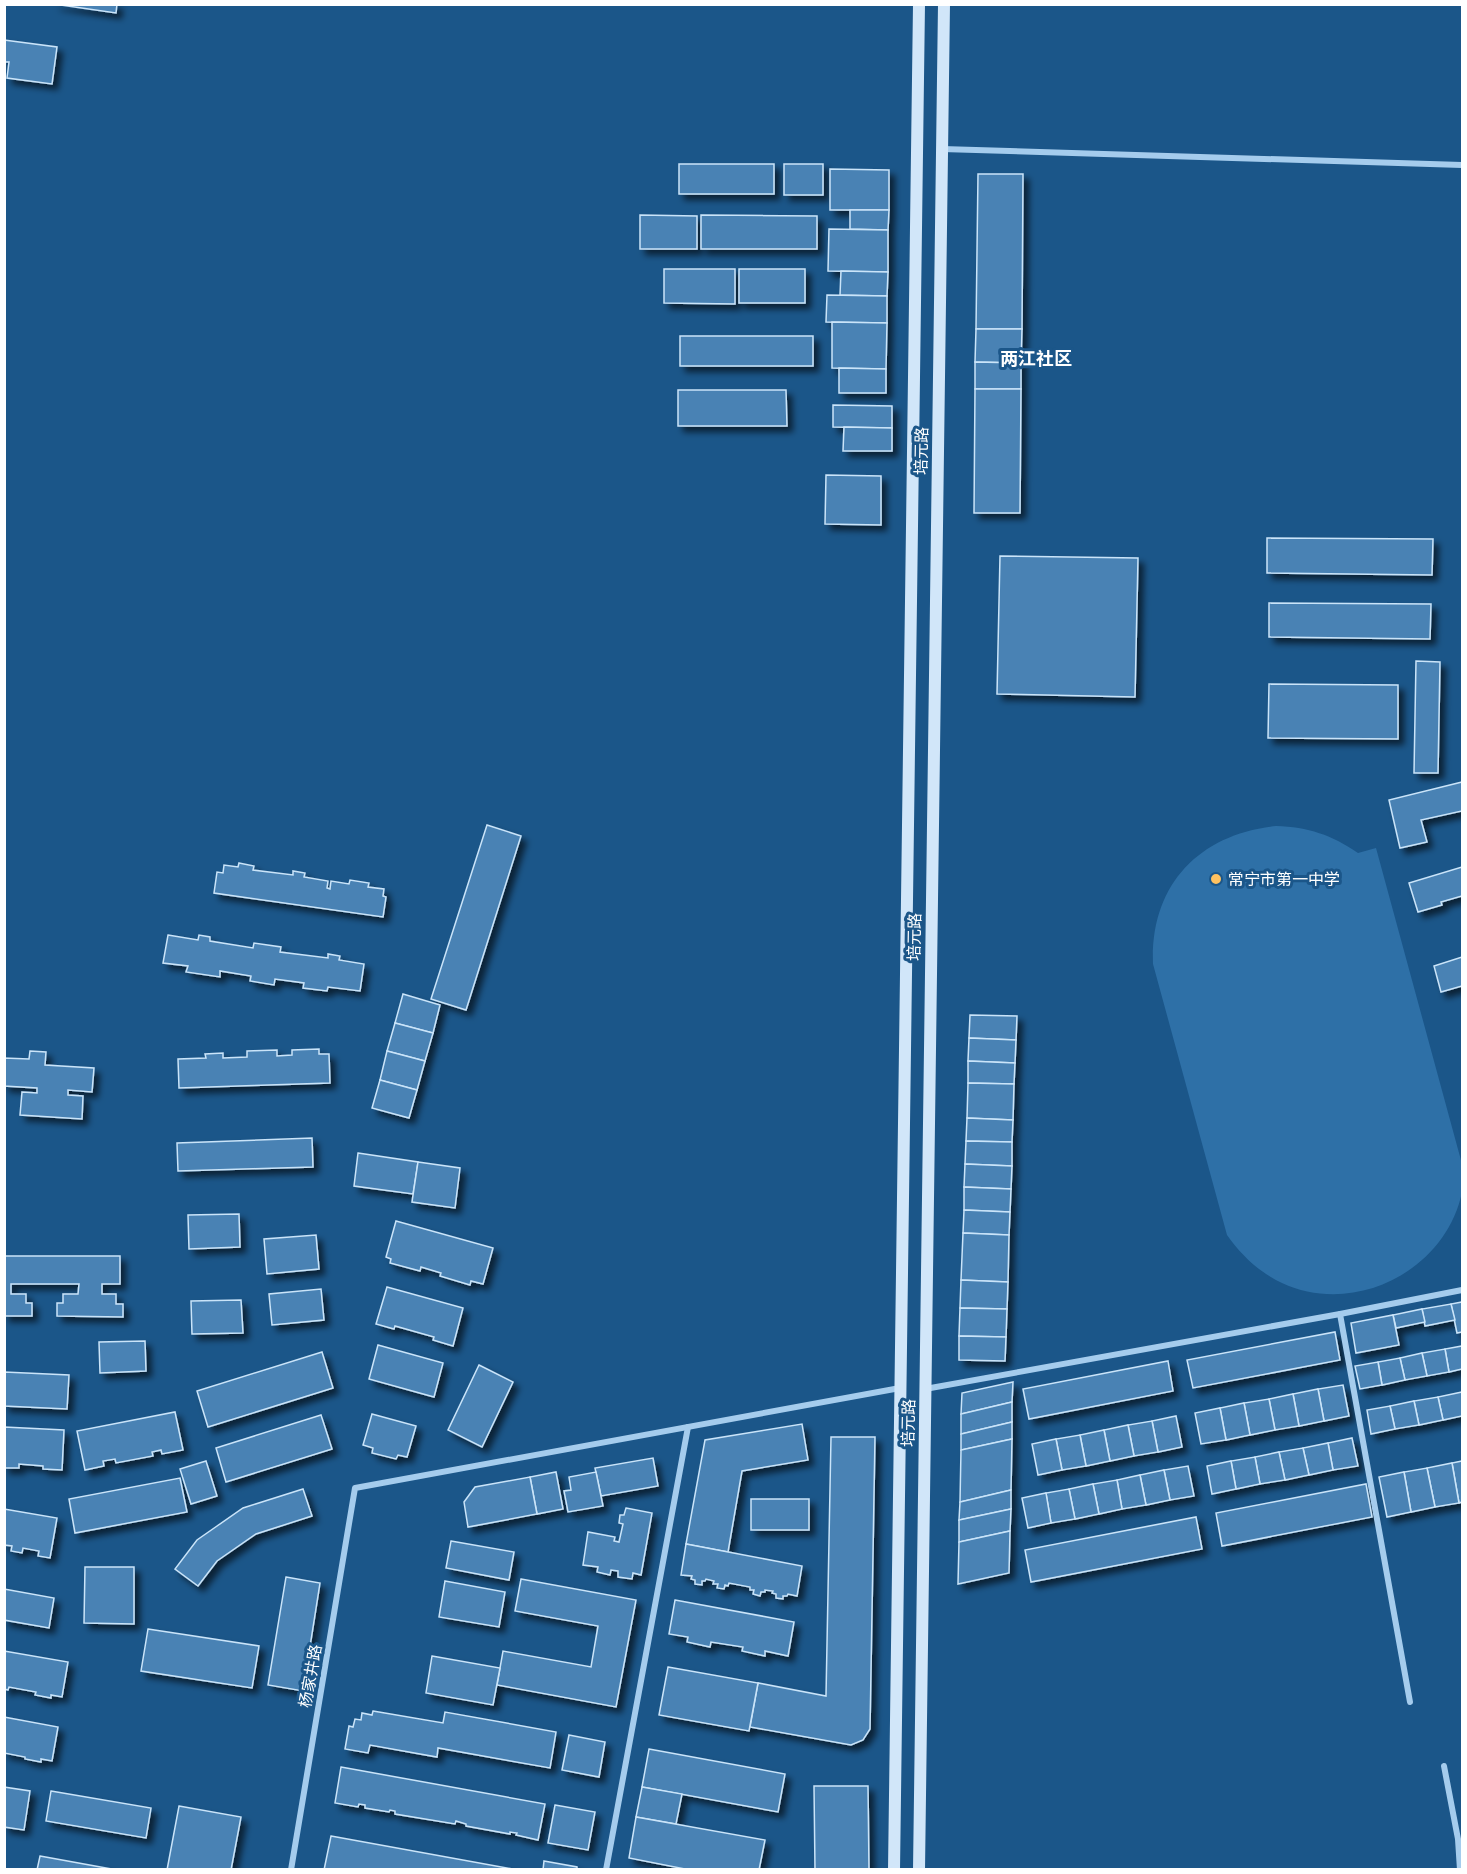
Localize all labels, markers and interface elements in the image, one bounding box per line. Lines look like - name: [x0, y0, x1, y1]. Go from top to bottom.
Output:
- district label: 两江社区: [1000, 348, 1072, 369]
- street label: 培元路: [912, 427, 931, 475]
- place label: 常宁市第一中学: [1228, 870, 1340, 889]
- marker: 常宁市第一中学: [1209, 872, 1223, 886]
- street label: 培元路: [905, 913, 924, 961]
- street label: 培元路: [899, 1399, 918, 1447]
- street label: 杨家井路: [296, 1643, 325, 1709]

